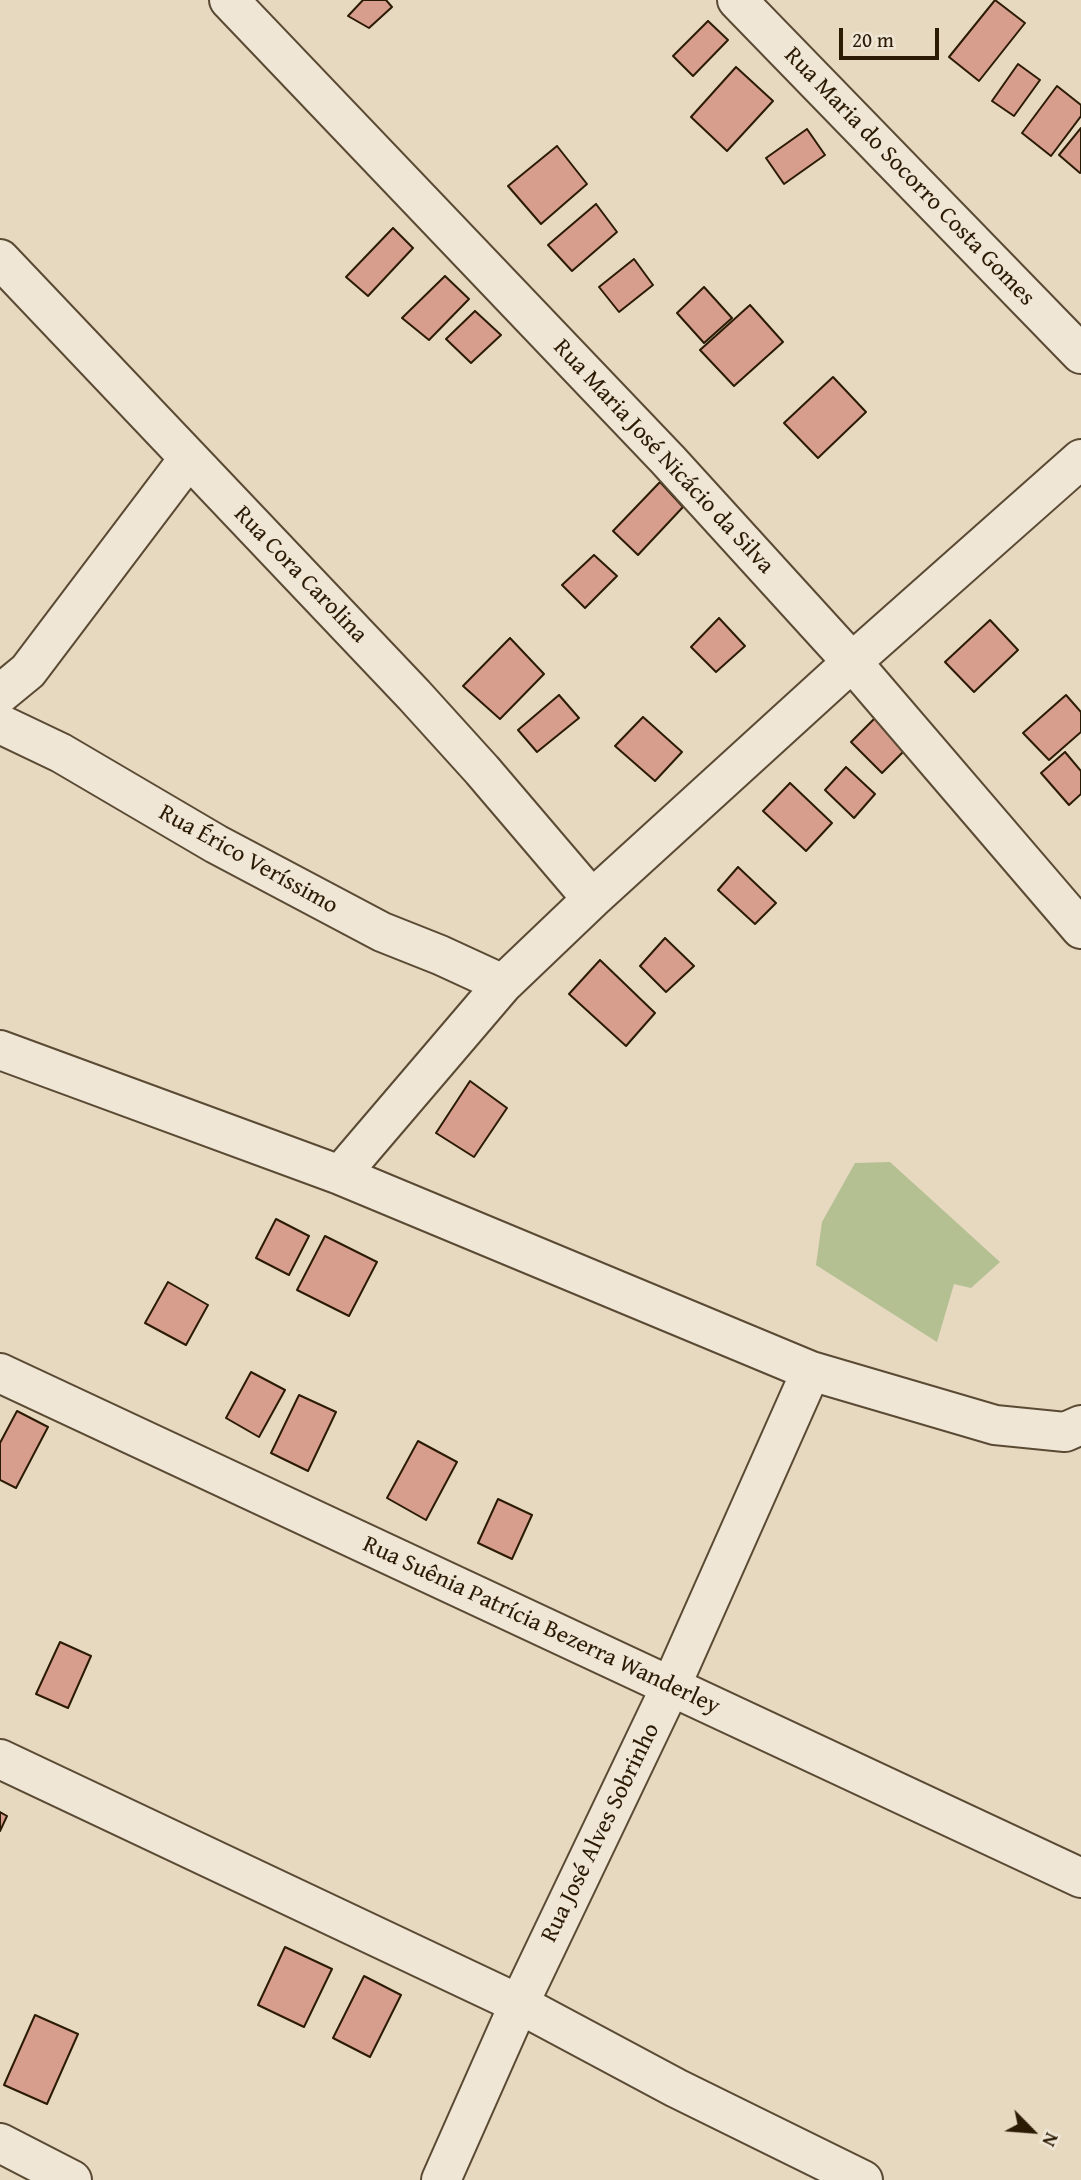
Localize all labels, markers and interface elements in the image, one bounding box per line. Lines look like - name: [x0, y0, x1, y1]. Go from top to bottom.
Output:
- scale bar: [843, 14, 943, 58]
- text: 20 m: [852, 24, 894, 55]
- street label: Rua Maria do Socorro Costa Gomes: [778, 42, 1040, 312]
- street label: Rua Maria José Nicácio da Silva: [547, 334, 779, 580]
- street label: Rua Cora Carolina: [227, 500, 373, 650]
- street label: Rua Érico Veríssimo: [153, 799, 343, 921]
- street label: Rua Suênia Patrícia Bezerra Wanderley: [358, 1530, 724, 1722]
- street label: Rua José Alves Sobrinho: [535, 1719, 667, 1947]
- north arrow: [997, 2096, 1067, 2166]
- text: N: [1036, 2128, 1066, 2152]

